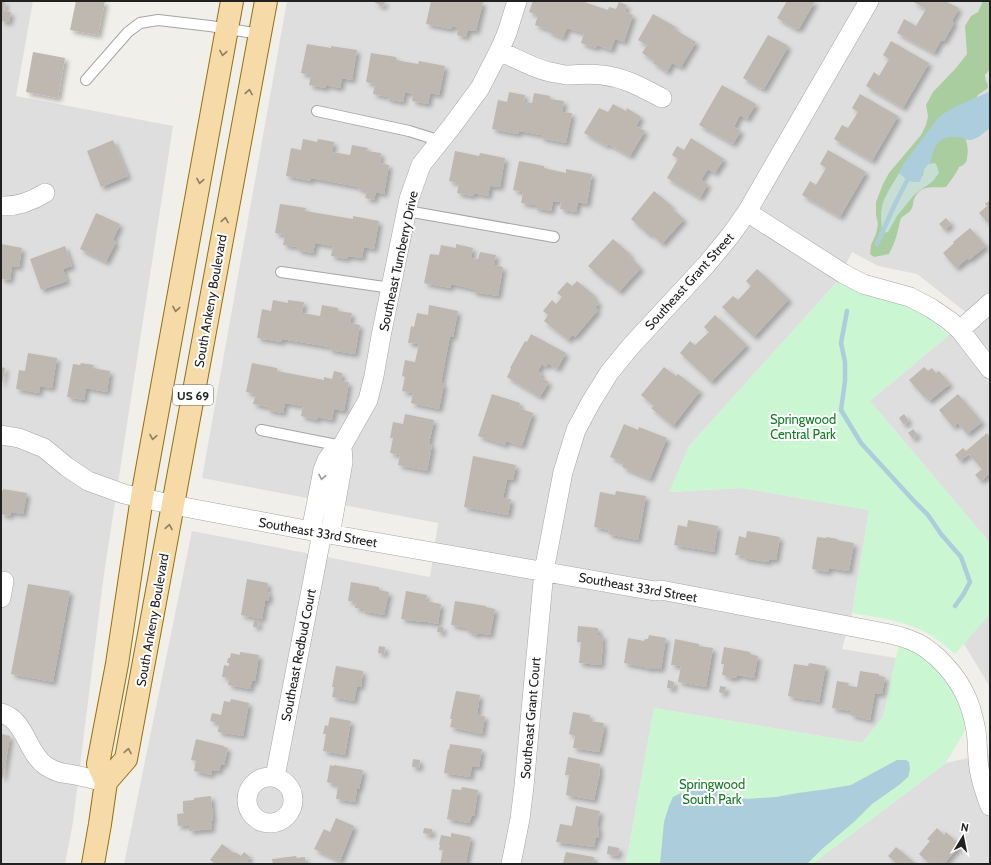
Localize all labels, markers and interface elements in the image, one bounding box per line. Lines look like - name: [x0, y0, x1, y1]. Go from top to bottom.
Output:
- one-way arrow: [219, 50, 228, 56]
- one-way arrow: [244, 89, 253, 96]
- one-way arrow: [196, 178, 204, 184]
- street label: Southeast Turnberry Drive: [375, 189, 421, 333]
- one-way arrow: [221, 217, 229, 223]
- street label: Southeast Grant Street: [641, 229, 737, 333]
- street label: South Ankeny Boulevard: [190, 233, 230, 369]
- one-way arrow: [172, 306, 181, 312]
- road number: US 69: [173, 385, 213, 405]
- park label: Springwood Central Park: [770, 411, 836, 442]
- one-way arrow: [149, 434, 158, 440]
- one-way arrow: [318, 474, 326, 480]
- street label: Southeast 33rd Street: [257, 514, 379, 550]
- one-way arrow: [164, 524, 173, 530]
- street label: South Ankeny Boulevard: [132, 552, 172, 688]
- street label: Southeast 33rd Street: [577, 569, 699, 605]
- street label: Southeast Redbud Court: [277, 587, 319, 723]
- street label: Southeast Grant Court: [517, 656, 543, 780]
- one-way arrow: [123, 748, 131, 754]
- park label: Springwood South Park: [679, 776, 745, 807]
- north arrow: [943, 817, 983, 857]
- text: N: [960, 820, 970, 835]

